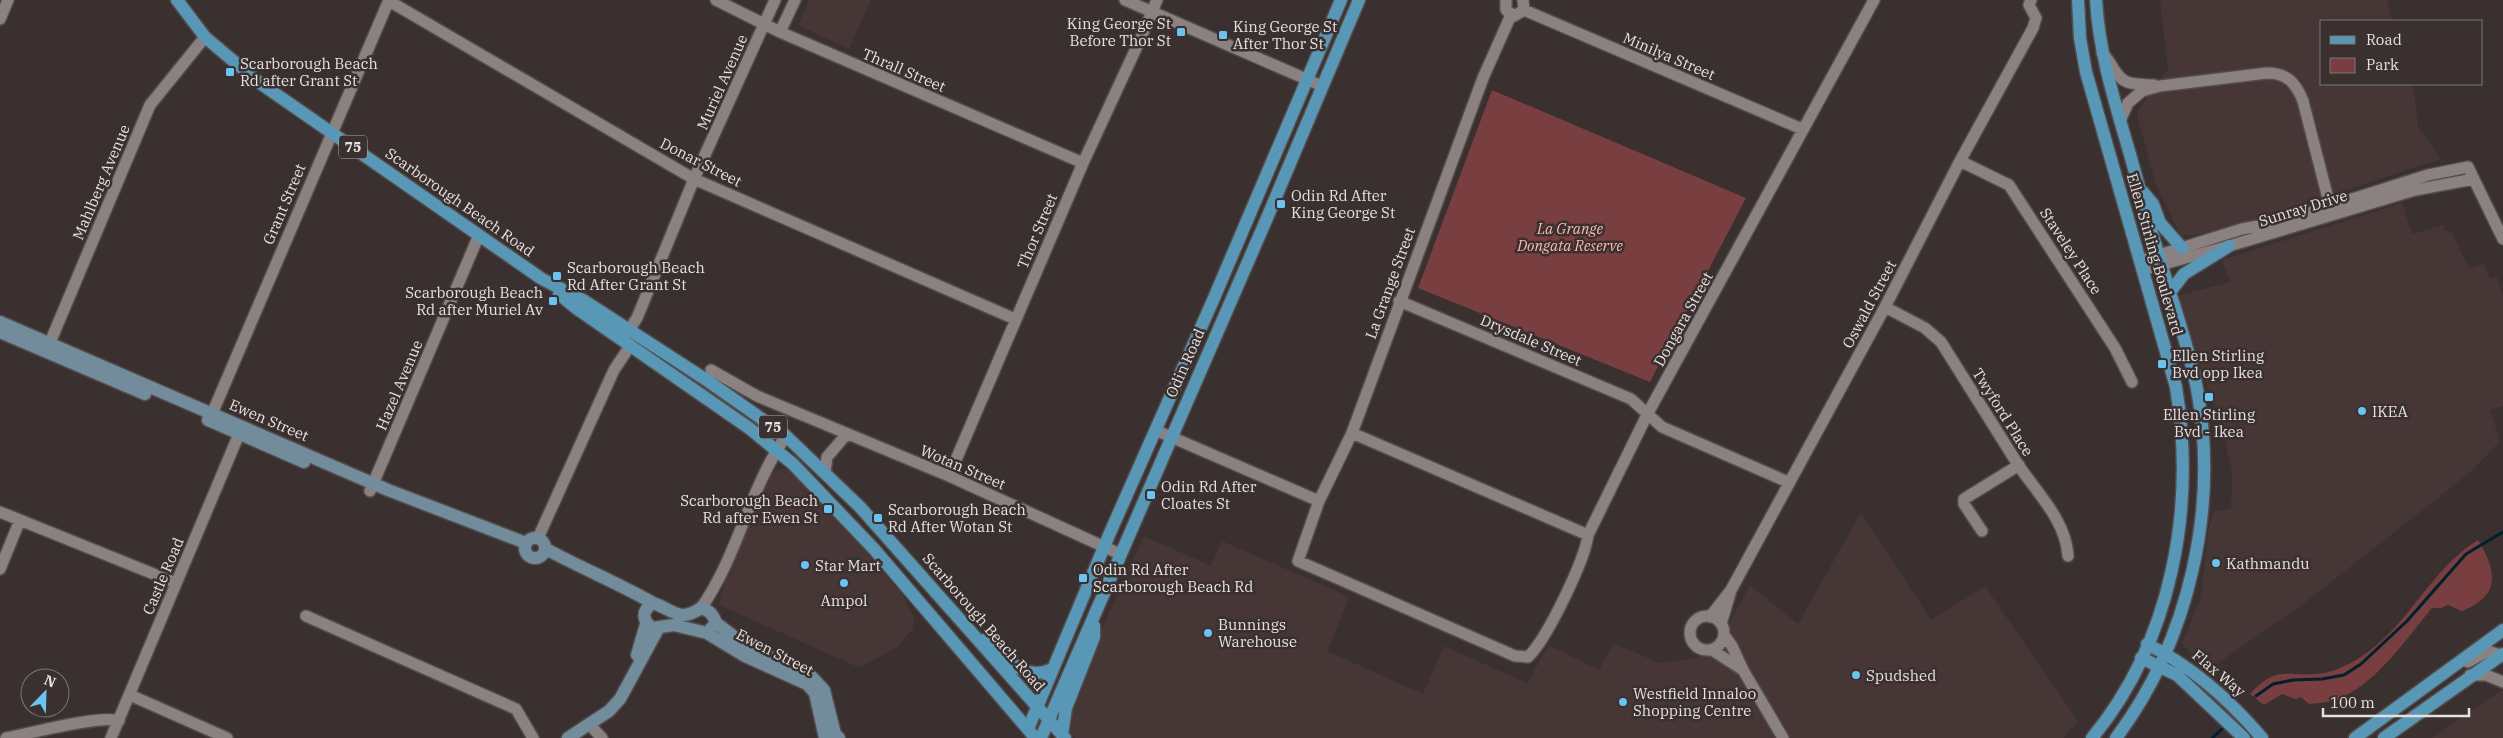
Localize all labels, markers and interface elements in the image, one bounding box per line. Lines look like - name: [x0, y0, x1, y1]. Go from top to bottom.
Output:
- place label: King George St Before Thor St: [1067, 14, 1171, 50]
- place label: King George St After Thor St: [1233, 17, 1337, 53]
- legend: [2320, 20, 2483, 85]
- marker: King George St Before Thor St: [1175, 26, 1187, 38]
- street label: Minilya Street: [1620, 28, 1718, 84]
- marker: King George St After Thor St: [1217, 29, 1229, 41]
- text: Road: [2366, 30, 2402, 49]
- street label: Muriel Avenue: [692, 31, 752, 133]
- street label: Thrall Street: [860, 44, 948, 96]
- place label: Scarborough Beach Rd after Grant St: [240, 54, 378, 90]
- text: Park: [2366, 55, 2399, 74]
- marker: Scarborough Beach Rd after Grant St: [224, 66, 236, 78]
- street label: Mahlberg Avenue: [68, 122, 134, 242]
- street label: Donar Street: [657, 133, 745, 191]
- road number: 75: [339, 136, 367, 158]
- street label: Scarborough Beach Road: [382, 143, 538, 261]
- street label: Grant Street: [258, 161, 310, 247]
- street label: Ellen Stirling Boulevard: [2123, 171, 2187, 337]
- place label: Odin Rd After King George St: [1291, 186, 1395, 222]
- street label: Sunray Drive: [2256, 186, 2350, 230]
- street label: Thor Street: [1013, 191, 1061, 271]
- marker: Odin Rd After King George St: [1275, 198, 1287, 210]
- street label: Staveley Place: [2036, 204, 2106, 298]
- park label: La Grange Dongata Reserve: [1516, 219, 1623, 255]
- street label: La Grange Street: [1361, 225, 1419, 341]
- street label: Oswald Street: [1838, 257, 1900, 351]
- place label: Scarborough Beach Rd After Grant St: [567, 258, 705, 294]
- street label: Dongara Street: [1649, 268, 1717, 370]
- marker: Scarborough Beach Rd After Grant St: [551, 270, 563, 282]
- place label: Scarborough Beach Rd after Muriel Av: [405, 283, 543, 319]
- marker: Scarborough Beach Rd after Muriel Av: [547, 295, 559, 307]
- street label: Drysdale Street: [1477, 310, 1585, 370]
- street label: Odin Road: [1161, 326, 1209, 400]
- street label: Hazel Avenue: [371, 337, 427, 433]
- place label: Ellen Stirling Bvd opp Ikea: [2172, 346, 2264, 382]
- marker: Ellen Stirling Bvd opp Ikea: [2156, 358, 2168, 370]
- street label: Twyford Place: [1968, 364, 2038, 460]
- marker: Ellen Stirling Bvd - Ikea: [2203, 391, 2215, 403]
- street label: Ewen Street: [226, 395, 312, 445]
- place label: IKEA: [2372, 402, 2408, 421]
- place label: Ellen Stirling Bvd - Ikea: [2163, 405, 2255, 441]
- marker: IKEA: [2356, 405, 2368, 417]
- road number: 75: [759, 416, 787, 438]
- street label: Wotan Street: [917, 440, 1009, 494]
- place label: Odin Rd After Cloates St: [1161, 477, 1257, 513]
- marker: Odin Rd After Cloates St: [1145, 489, 1157, 501]
- place label: Scarborough Beach Rd after Ewen St: [680, 491, 818, 527]
- place label: Scarborough Beach Rd After Wotan St: [888, 500, 1026, 536]
- marker: Scarborough Beach Rd after Ewen St: [822, 503, 834, 515]
- marker: Scarborough Beach Rd After Wotan St: [872, 512, 884, 524]
- street label: Castle Road: [138, 535, 188, 617]
- street label: Scarborough Beach Road: [919, 549, 1049, 695]
- place label: Kathmandu: [2226, 554, 2310, 573]
- place label: Star Mart: [815, 556, 881, 575]
- marker: Kathmandu: [2210, 557, 2222, 569]
- marker: Star Mart: [799, 559, 811, 571]
- place label: Odin Rd After Scarborough Beach Rd: [1093, 560, 1253, 596]
- marker: Odin Rd After Scarborough Beach Rd: [1077, 572, 1089, 584]
- marker: Ampol: [838, 577, 850, 589]
- place label: Ampol: [821, 591, 867, 610]
- place label: Bunnings Warehouse: [1218, 615, 1297, 651]
- street label: Ewen Street: [733, 624, 817, 680]
- marker: Bunnings Warehouse: [1202, 627, 1214, 639]
- street label: Flax Way: [2189, 645, 2249, 701]
- place label: Spudshed: [1866, 666, 1936, 685]
- north arrow: [20, 668, 70, 718]
- marker: Spudshed: [1850, 669, 1862, 681]
- text: N: [41, 671, 59, 691]
- place label: Westfield Innaloo Shopping Centre: [1633, 684, 1756, 720]
- scale bar: [2323, 686, 2469, 718]
- text: 100 m: [2330, 693, 2375, 712]
- marker: Westfield Innaloo Shopping Centre: [1617, 696, 1629, 708]

